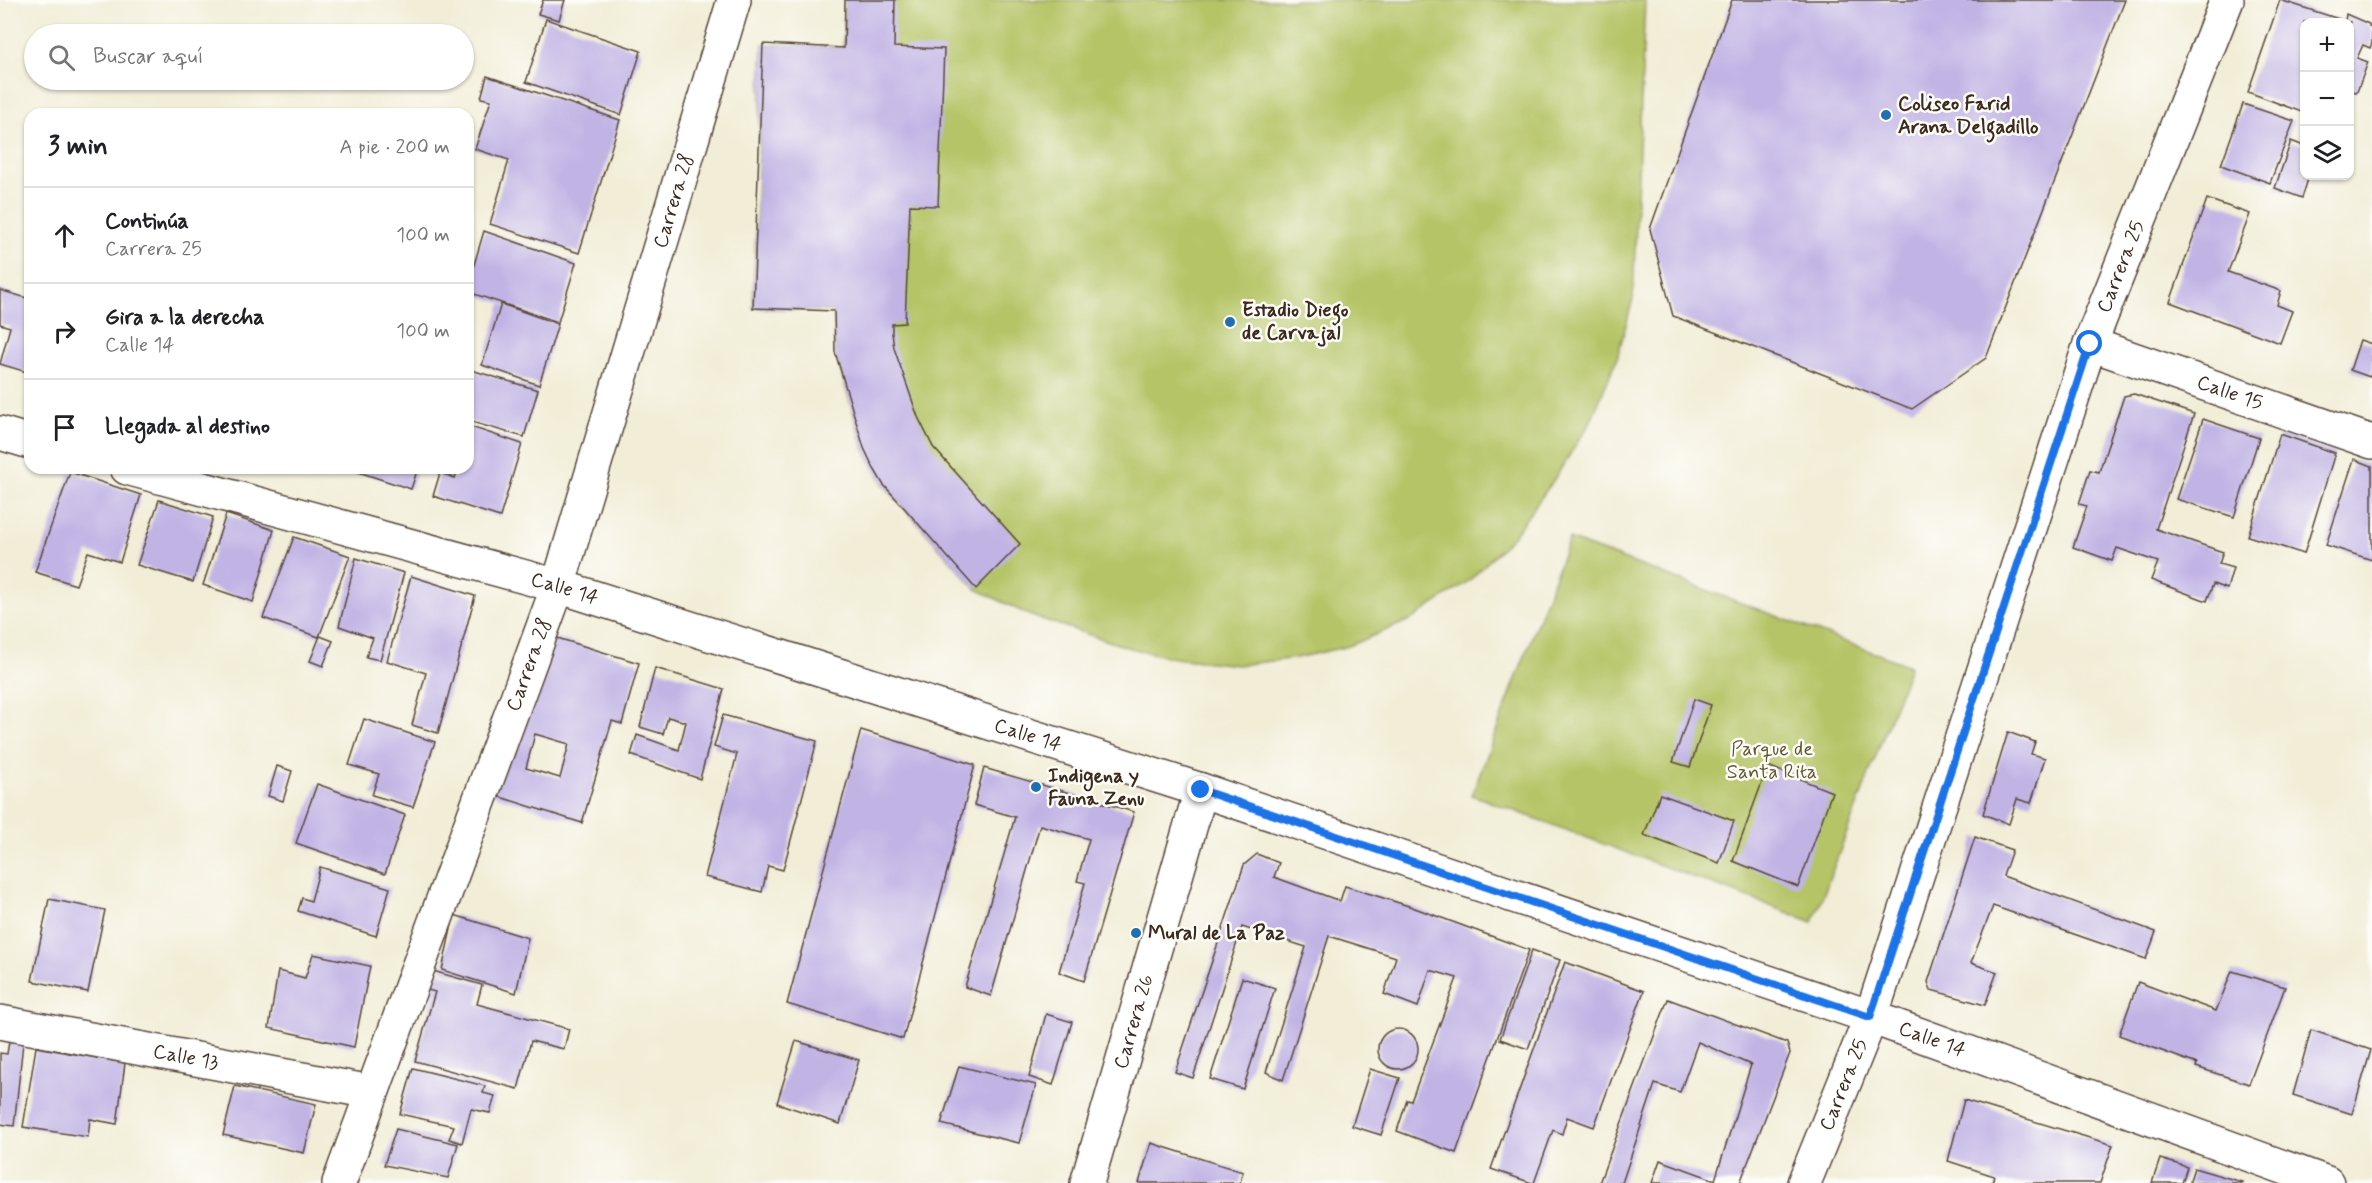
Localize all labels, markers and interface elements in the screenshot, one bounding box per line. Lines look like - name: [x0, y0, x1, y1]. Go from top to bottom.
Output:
- map controls: [2300, 18, 2354, 180]
- button: +: [2300, 18, 2354, 72]
- search box: [24, 24, 474, 90]
- icon: search: [45, 41, 78, 74]
- text: Buscar aquí: [93, 43, 204, 71]
- button: −: [2300, 72, 2354, 126]
- place label: Coliseo Farid Arana Delgadillo: [1898, 91, 2039, 143]
- marker: Coliseo Farid Arana Delgadillo: [1879, 108, 1893, 122]
- button: layers: [2300, 126, 2354, 180]
- text: 3 min: [48, 130, 108, 164]
- text: A pie · 200 m: [339, 134, 450, 161]
- street label: Carrera 28: [647, 150, 701, 251]
- text: Continúa: [105, 208, 189, 236]
- street label: Carrera 25: [2090, 217, 2151, 317]
- icon: ahead: [48, 219, 81, 252]
- text: 100 m: [396, 222, 450, 249]
- text: Carrera 25: [105, 236, 202, 263]
- place label: Estadio Diego de Carvajal: [1242, 297, 1349, 347]
- text: Gira a la derecha: [105, 304, 265, 332]
- icon: right: [48, 315, 81, 348]
- marker: Estadio Diego de Carvajal: [1223, 315, 1237, 329]
- text: 100 m: [396, 318, 450, 345]
- route start: [2076, 330, 2102, 356]
- text: Calle 14: [105, 332, 174, 359]
- street label: Calle 15: [2193, 369, 2266, 417]
- icon: arrive: [48, 411, 81, 444]
- text: Llegada al destino: [105, 413, 270, 441]
- street label: Calle 14: [528, 566, 602, 612]
- street label: Carrera 28: [500, 614, 559, 715]
- street label: Calle 14: [991, 712, 1065, 759]
- park label: Parque de Santa Rita: [1727, 736, 1817, 786]
- place label: Indigena y Fauna Zenu: [1048, 763, 1144, 813]
- route end: [1187, 776, 1213, 802]
- marker: Indigena y Fauna Zenu: [1029, 780, 1043, 794]
- place label: Mural de La Paz: [1148, 920, 1285, 947]
- marker: Mural de La Paz: [1129, 926, 1143, 940]
- street label: Carrera 26: [1107, 971, 1160, 1072]
- street label: Calle 14: [1895, 1015, 1970, 1064]
- street label: Carrera 25: [1813, 1035, 1874, 1135]
- street label: Calle 13: [151, 1038, 221, 1076]

